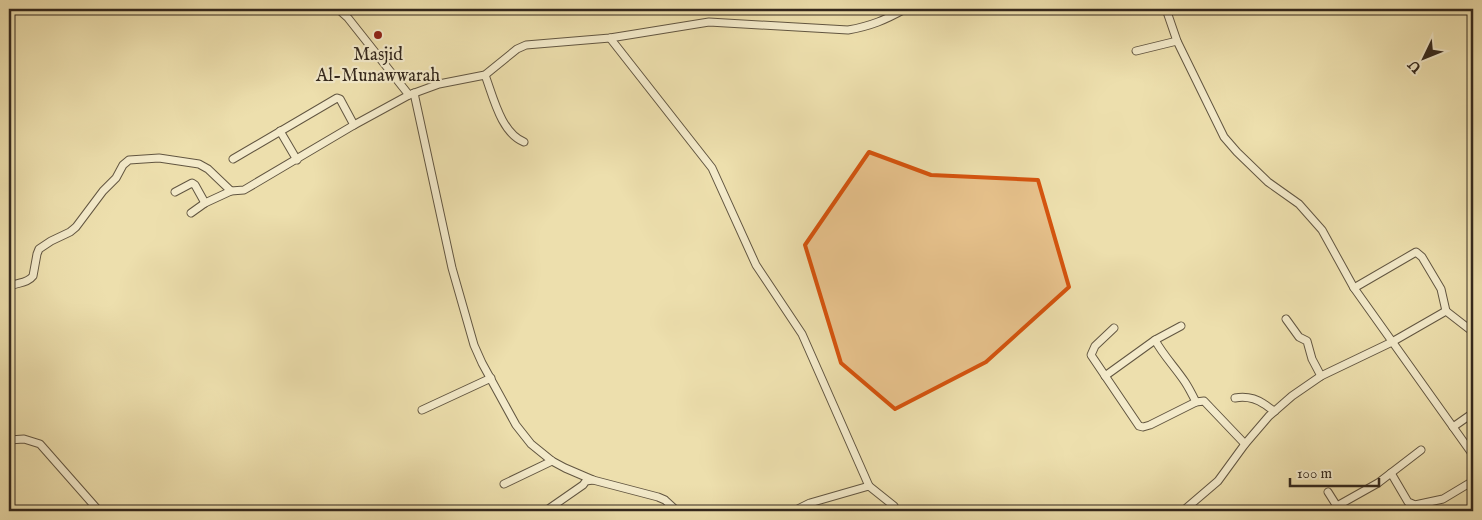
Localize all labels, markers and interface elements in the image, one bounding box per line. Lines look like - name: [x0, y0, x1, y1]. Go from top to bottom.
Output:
- marker: Masjid Al-Munawwarah: [372, 29, 384, 41]
- north arrow: [1400, 32, 1450, 82]
- place label: Masjid Al-Munawwarah: [315, 44, 440, 88]
- text: U: [1404, 55, 1427, 77]
- scale bar: [1290, 455, 1378, 487]
- text: 100 m: [1297, 464, 1333, 483]

